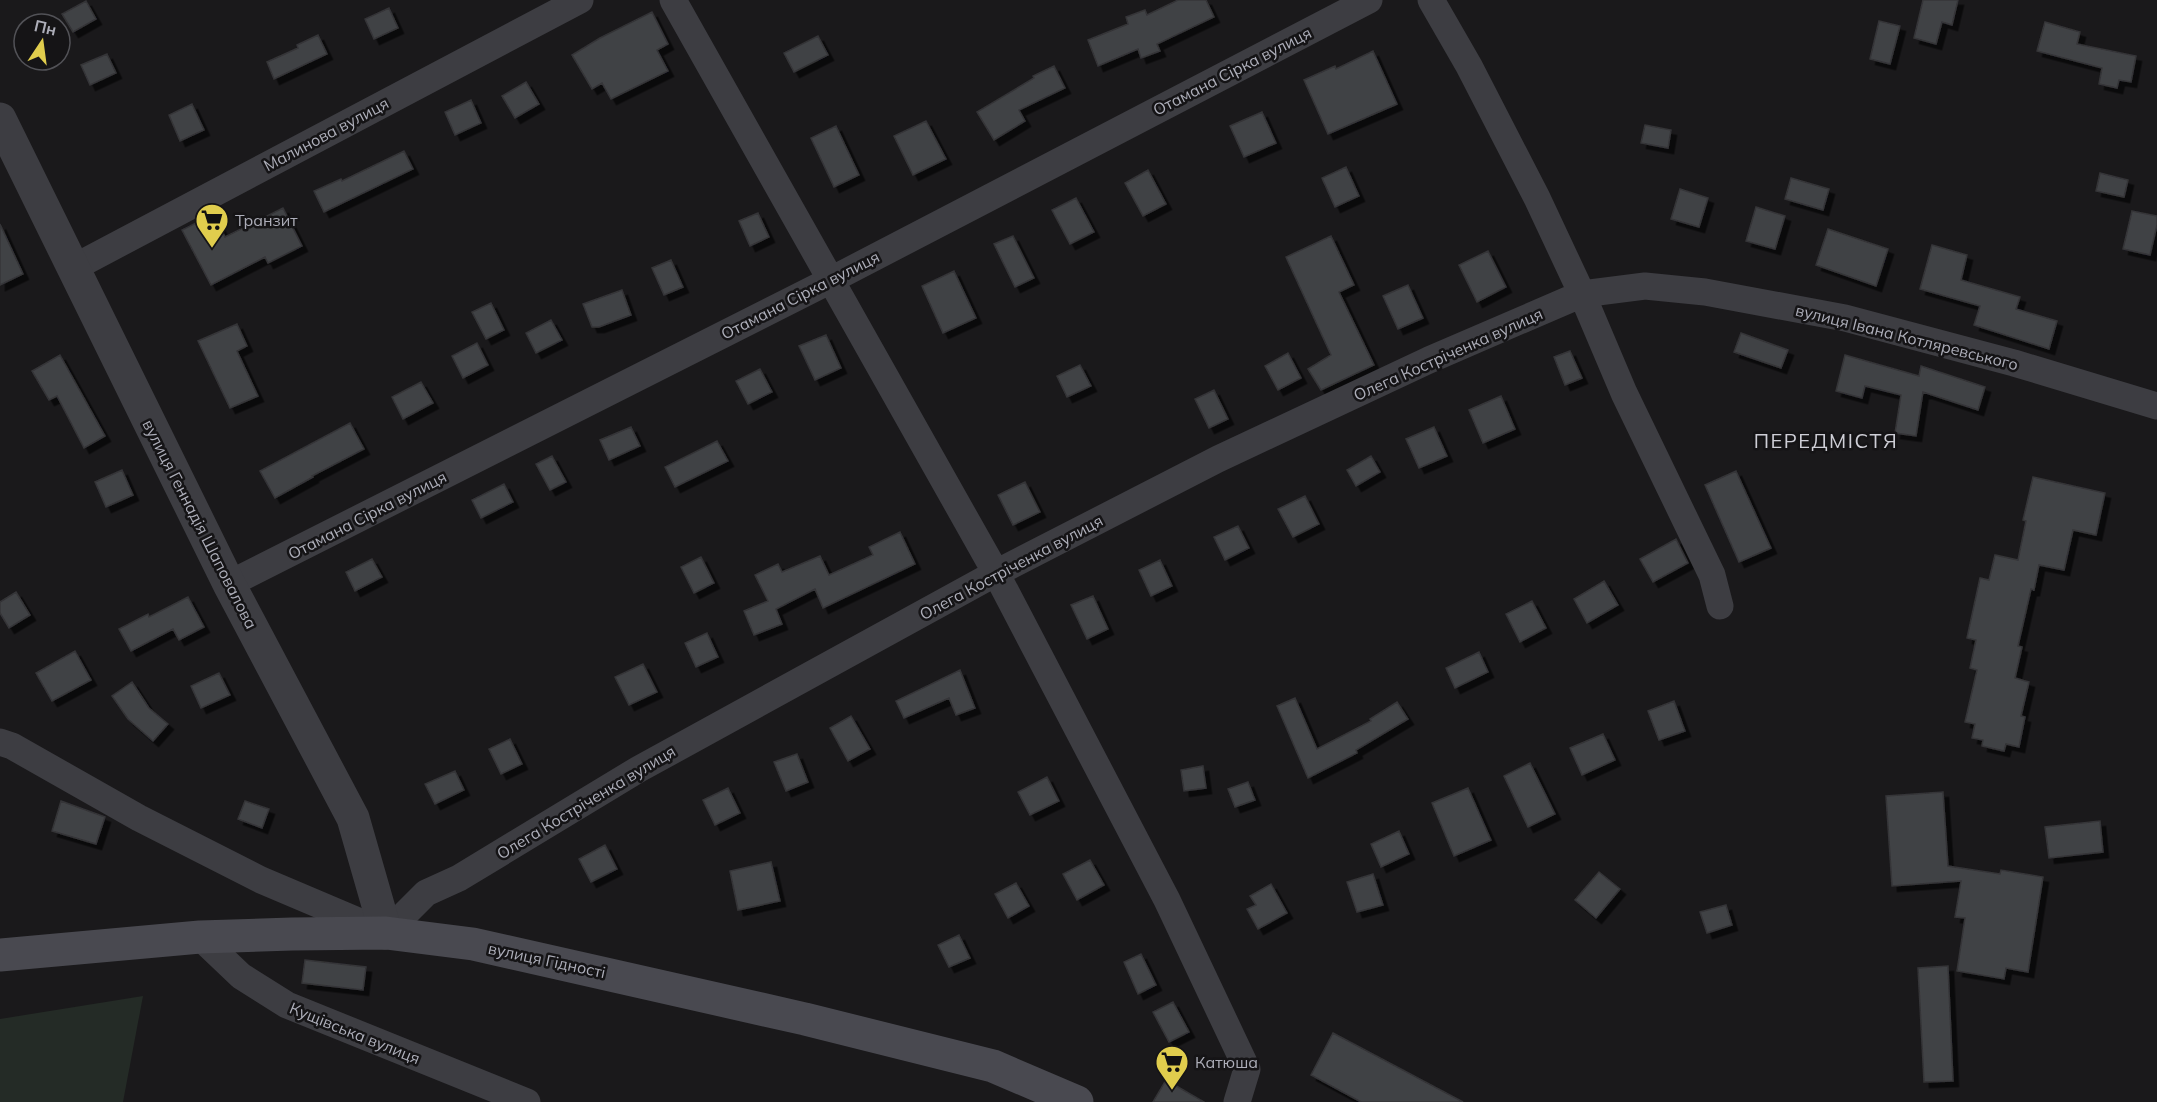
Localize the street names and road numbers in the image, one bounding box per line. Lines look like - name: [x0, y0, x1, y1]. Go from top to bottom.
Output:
- street label: Отамана Сірка вулиця: [1149, 22, 1315, 120]
- street label: Малинова вулиця: [260, 93, 392, 175]
- street label: Отамана Сірка вулиця: [717, 246, 883, 344]
- street label: вулиця Івана Котляревського: [1793, 300, 2021, 374]
- street label: Олега Костріченка вулиця: [1350, 303, 1546, 405]
- street label: вулиця Геннадія Шаповалова: [138, 416, 262, 632]
- street label: Отамана Сірка вулиця: [284, 466, 450, 564]
- street label: Олега Костріченка вулиця: [916, 510, 1106, 624]
- street label: Олега Костріченка вулиця: [493, 741, 679, 863]
- street label: вулиця Гідності: [486, 938, 608, 982]
- street label: Кущівська вулиця: [287, 998, 423, 1068]

